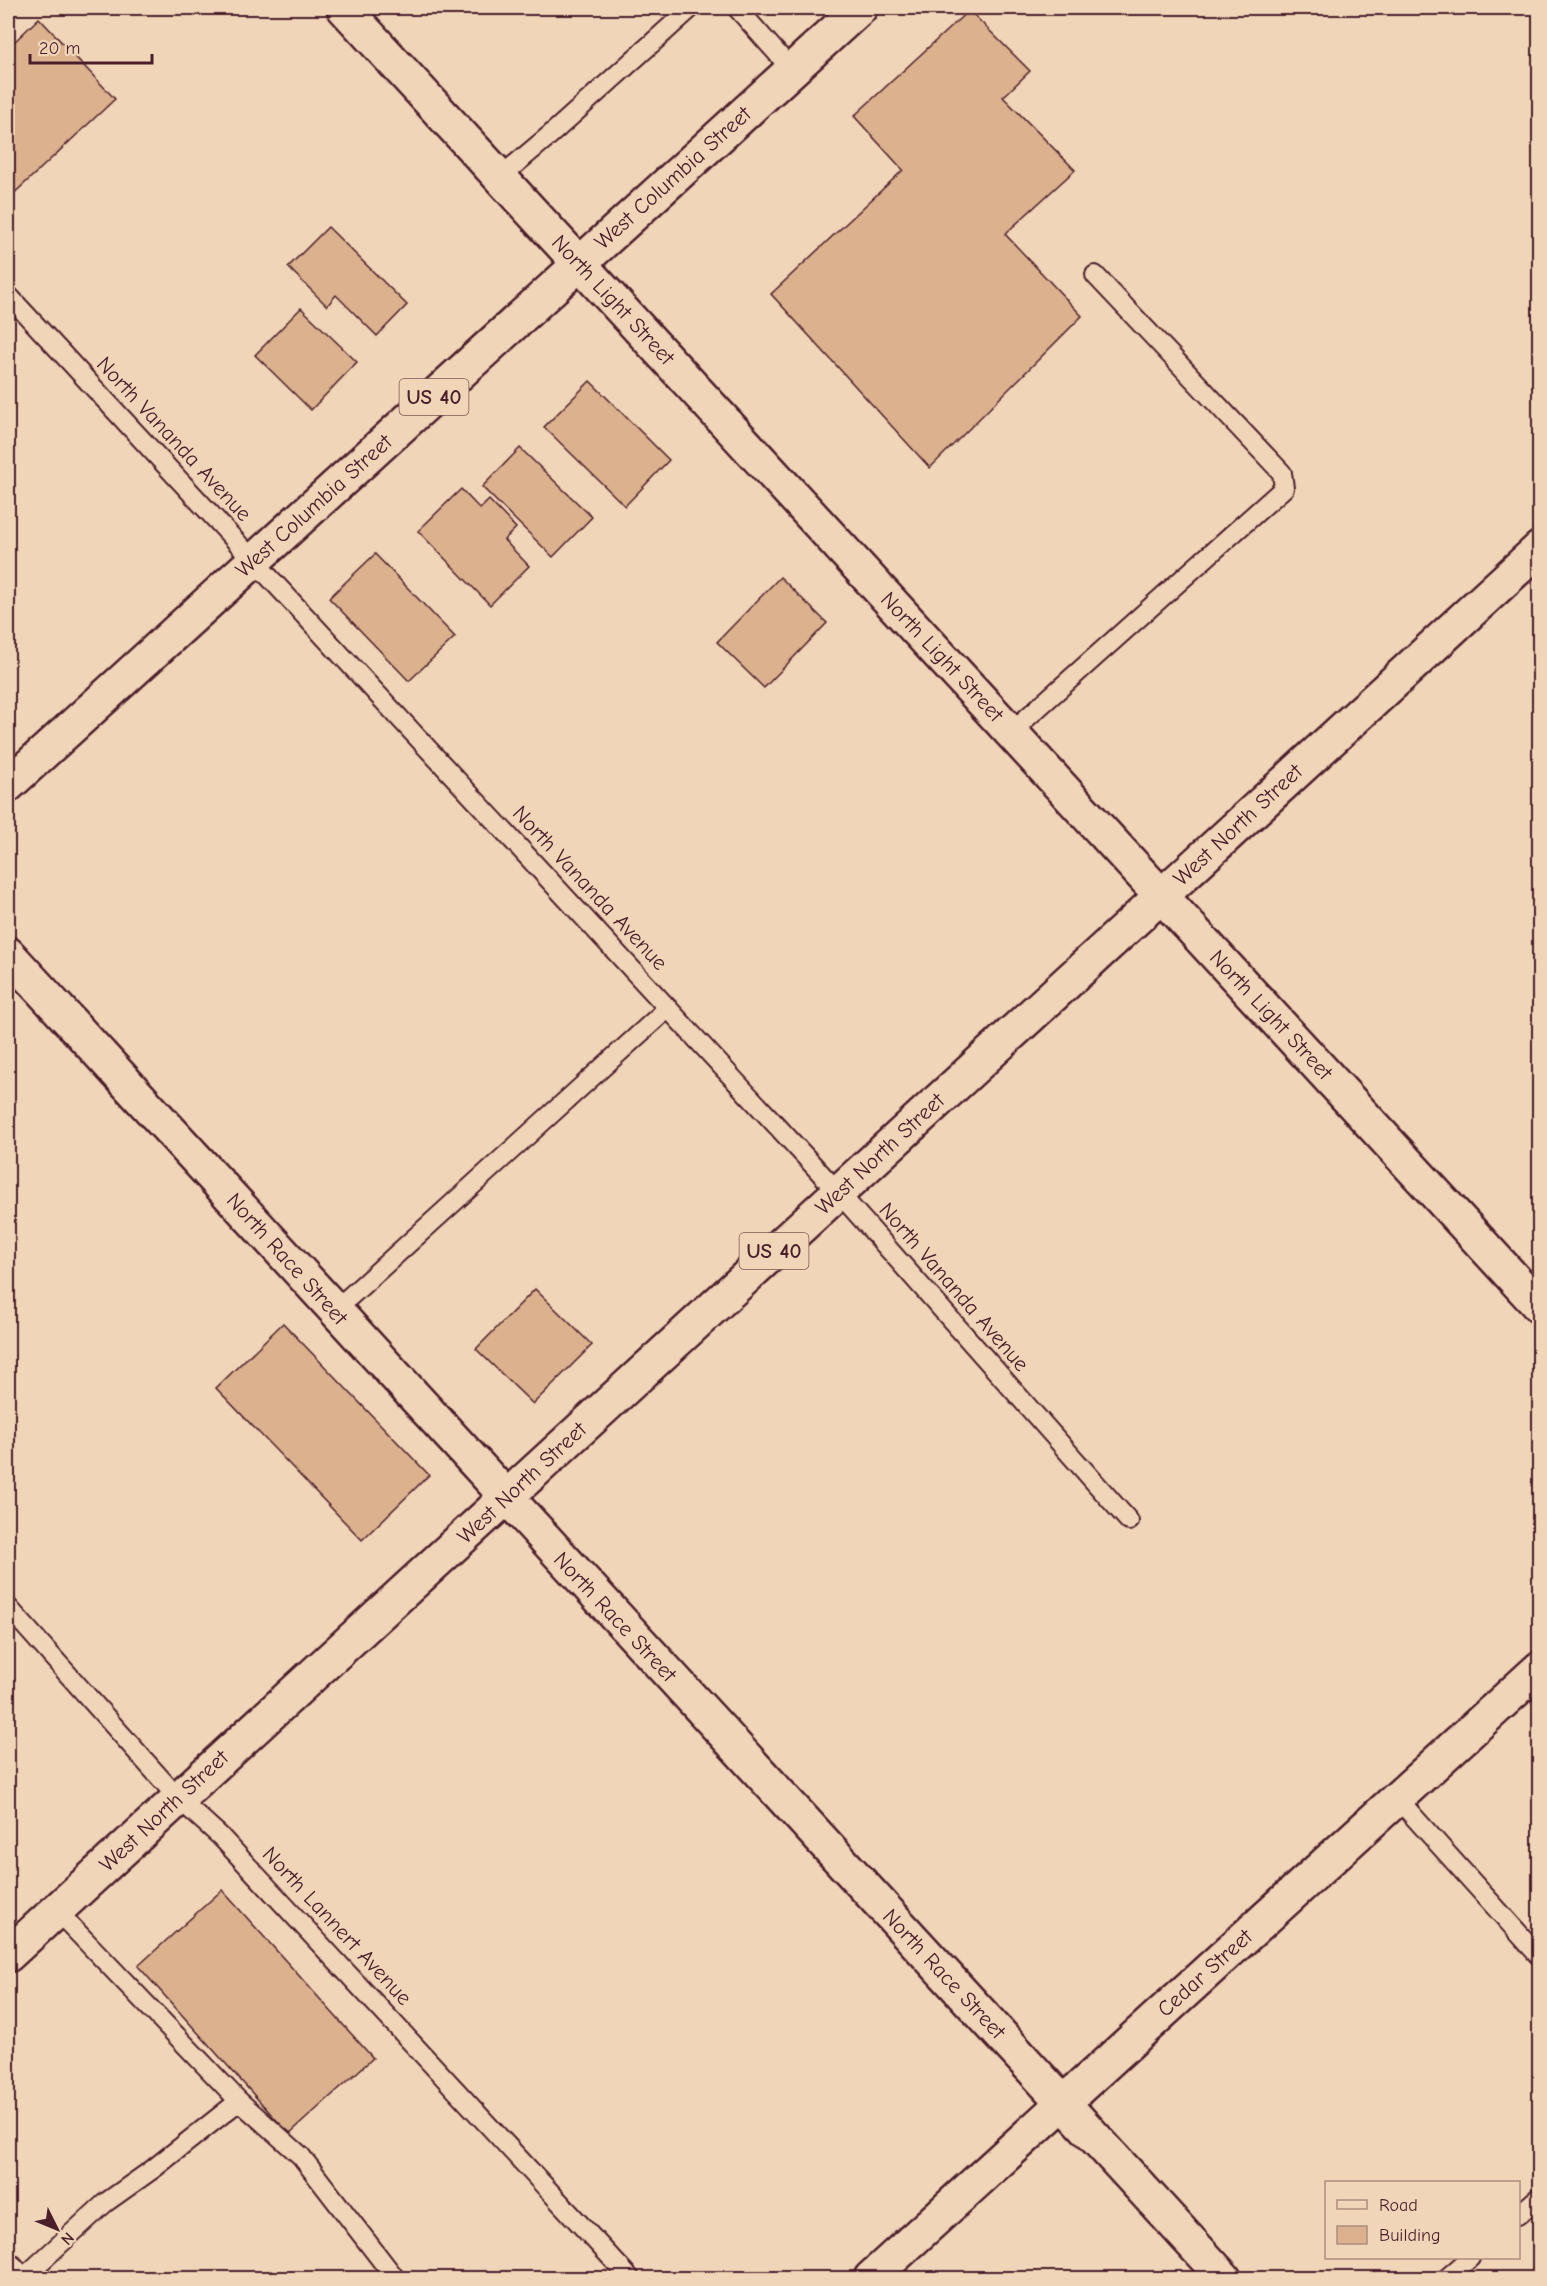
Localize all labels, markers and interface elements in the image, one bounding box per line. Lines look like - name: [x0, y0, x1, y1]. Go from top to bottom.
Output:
- scale bar: [30, 27, 152, 65]
- text: 20 m: [39, 38, 80, 59]
- street label: West Columbia Street: [589, 101, 757, 255]
- street label: North Light Street: [546, 230, 680, 371]
- street label: North Vananda Avenue: [91, 351, 257, 527]
- road number: US 40: [400, 379, 468, 415]
- street label: West Columbia Street: [230, 429, 398, 583]
- street label: North Light Street: [875, 587, 1009, 728]
- street label: West North Street: [1168, 758, 1308, 891]
- street label: North Vananda Avenue: [507, 800, 673, 976]
- street label: North Light Street: [1204, 945, 1338, 1086]
- street label: West North Street: [810, 1087, 950, 1220]
- street label: North Race Street: [221, 1188, 354, 1331]
- street label: North Vananda Avenue: [874, 1197, 1034, 1377]
- road number: US 40: [740, 1233, 808, 1269]
- street label: West North Street: [452, 1416, 592, 1549]
- street label: North Race Street: [548, 1547, 682, 1688]
- street label: West North Street: [94, 1744, 234, 1877]
- street label: North Lannert Avenue: [257, 1841, 417, 2011]
- street label: North Race Street: [877, 1904, 1011, 2045]
- street label: Cedar Street: [1152, 1923, 1258, 2022]
- legend: [1325, 2181, 1520, 2259]
- text: Road: [1379, 2195, 1418, 2216]
- north arrow: [27, 2199, 87, 2259]
- text: Building: [1379, 2225, 1441, 2246]
- text: N: [57, 2229, 77, 2249]

